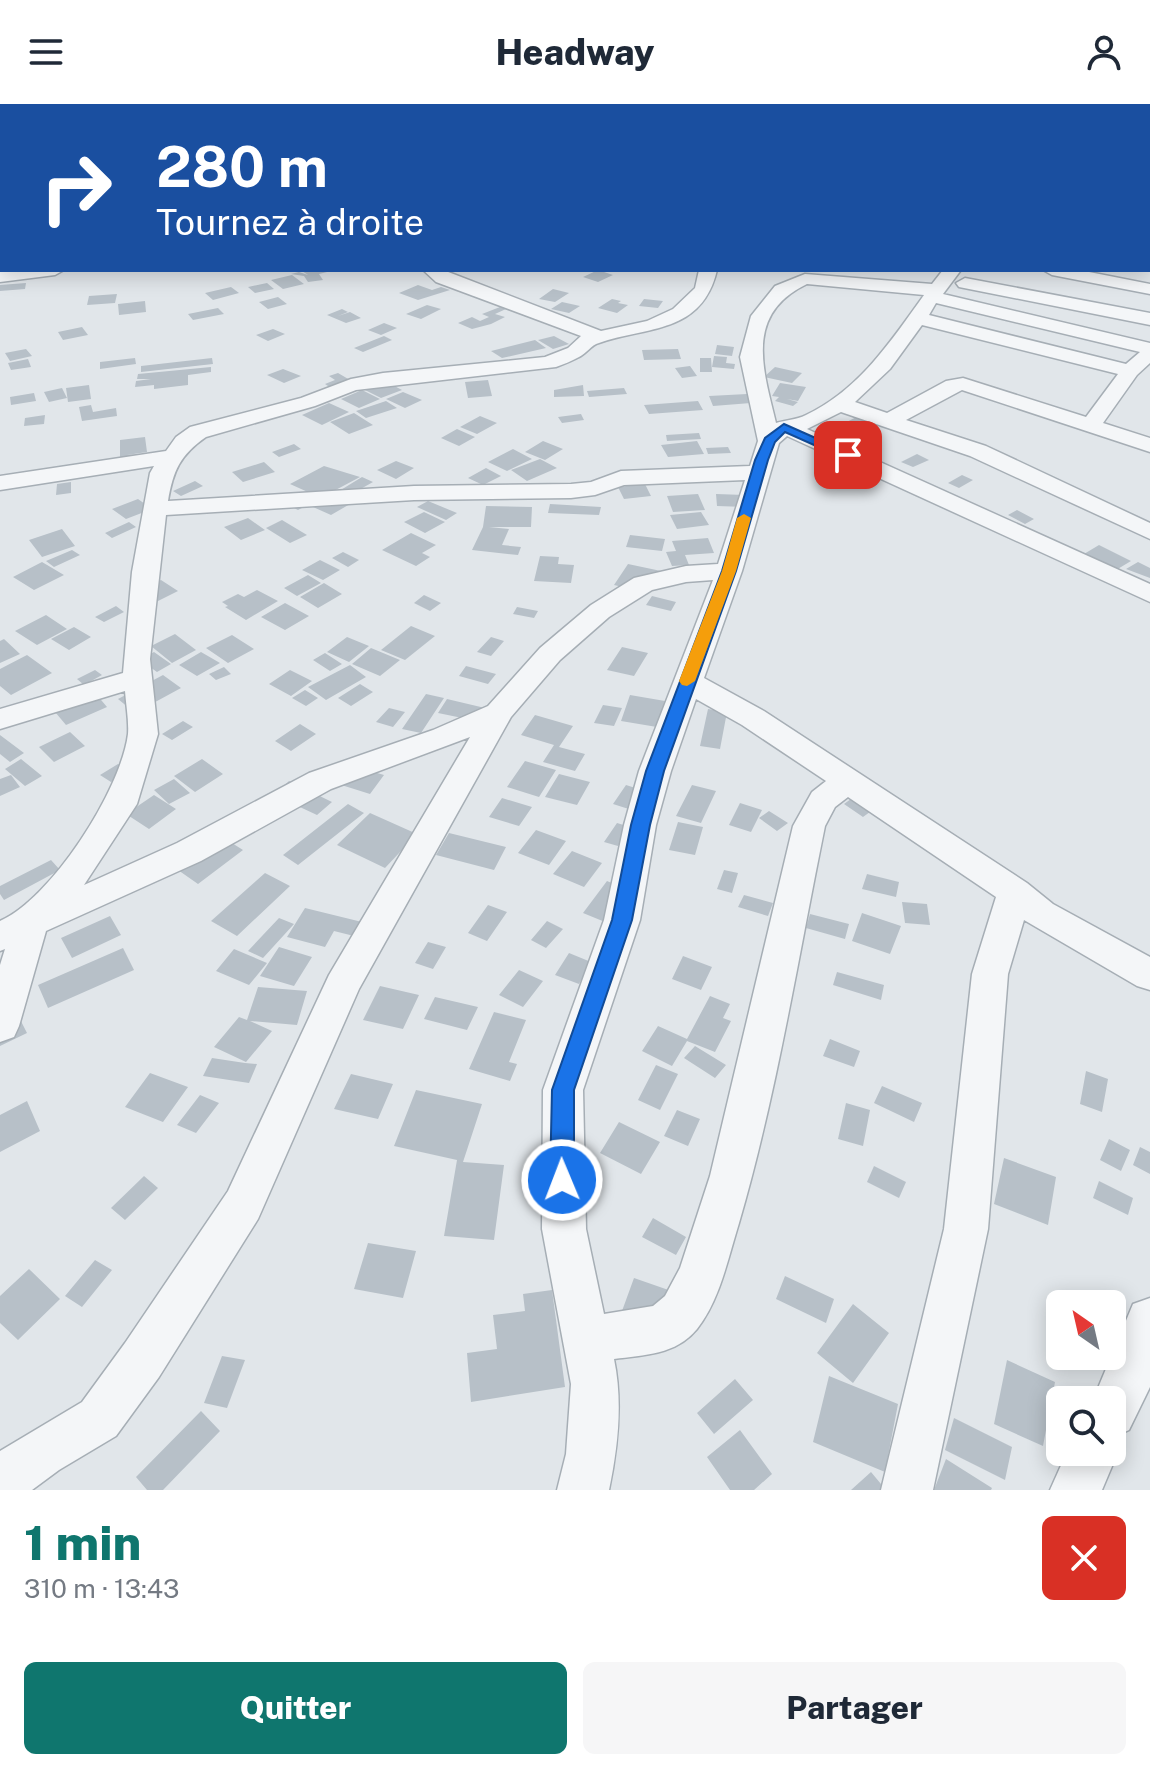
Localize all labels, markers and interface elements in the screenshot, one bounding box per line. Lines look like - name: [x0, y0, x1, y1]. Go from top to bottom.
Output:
- icon: menu: [24, 30, 68, 74]
- icon: person: [1082, 30, 1126, 74]
- text: Headway: [495, 31, 655, 73]
- text: 280 m: [156, 134, 328, 200]
- icon: right: [24, 136, 128, 240]
- text: Tournez à droite: [156, 201, 424, 243]
- pin: [814, 421, 882, 489]
- icon: arrive: [826, 433, 870, 477]
- position arrow: [520, 1138, 604, 1222]
- north arrow: [1046, 1290, 1126, 1370]
- map controls: [1046, 1290, 1126, 1466]
- button: search: [1046, 1386, 1126, 1466]
- text: 1 min: [24, 1514, 141, 1571]
- button: close: [1042, 1516, 1126, 1600]
- text: 310 m · 13:43: [24, 1573, 180, 1604]
- button: Quitter: [24, 1662, 567, 1754]
- button: Partager: [583, 1662, 1126, 1754]

